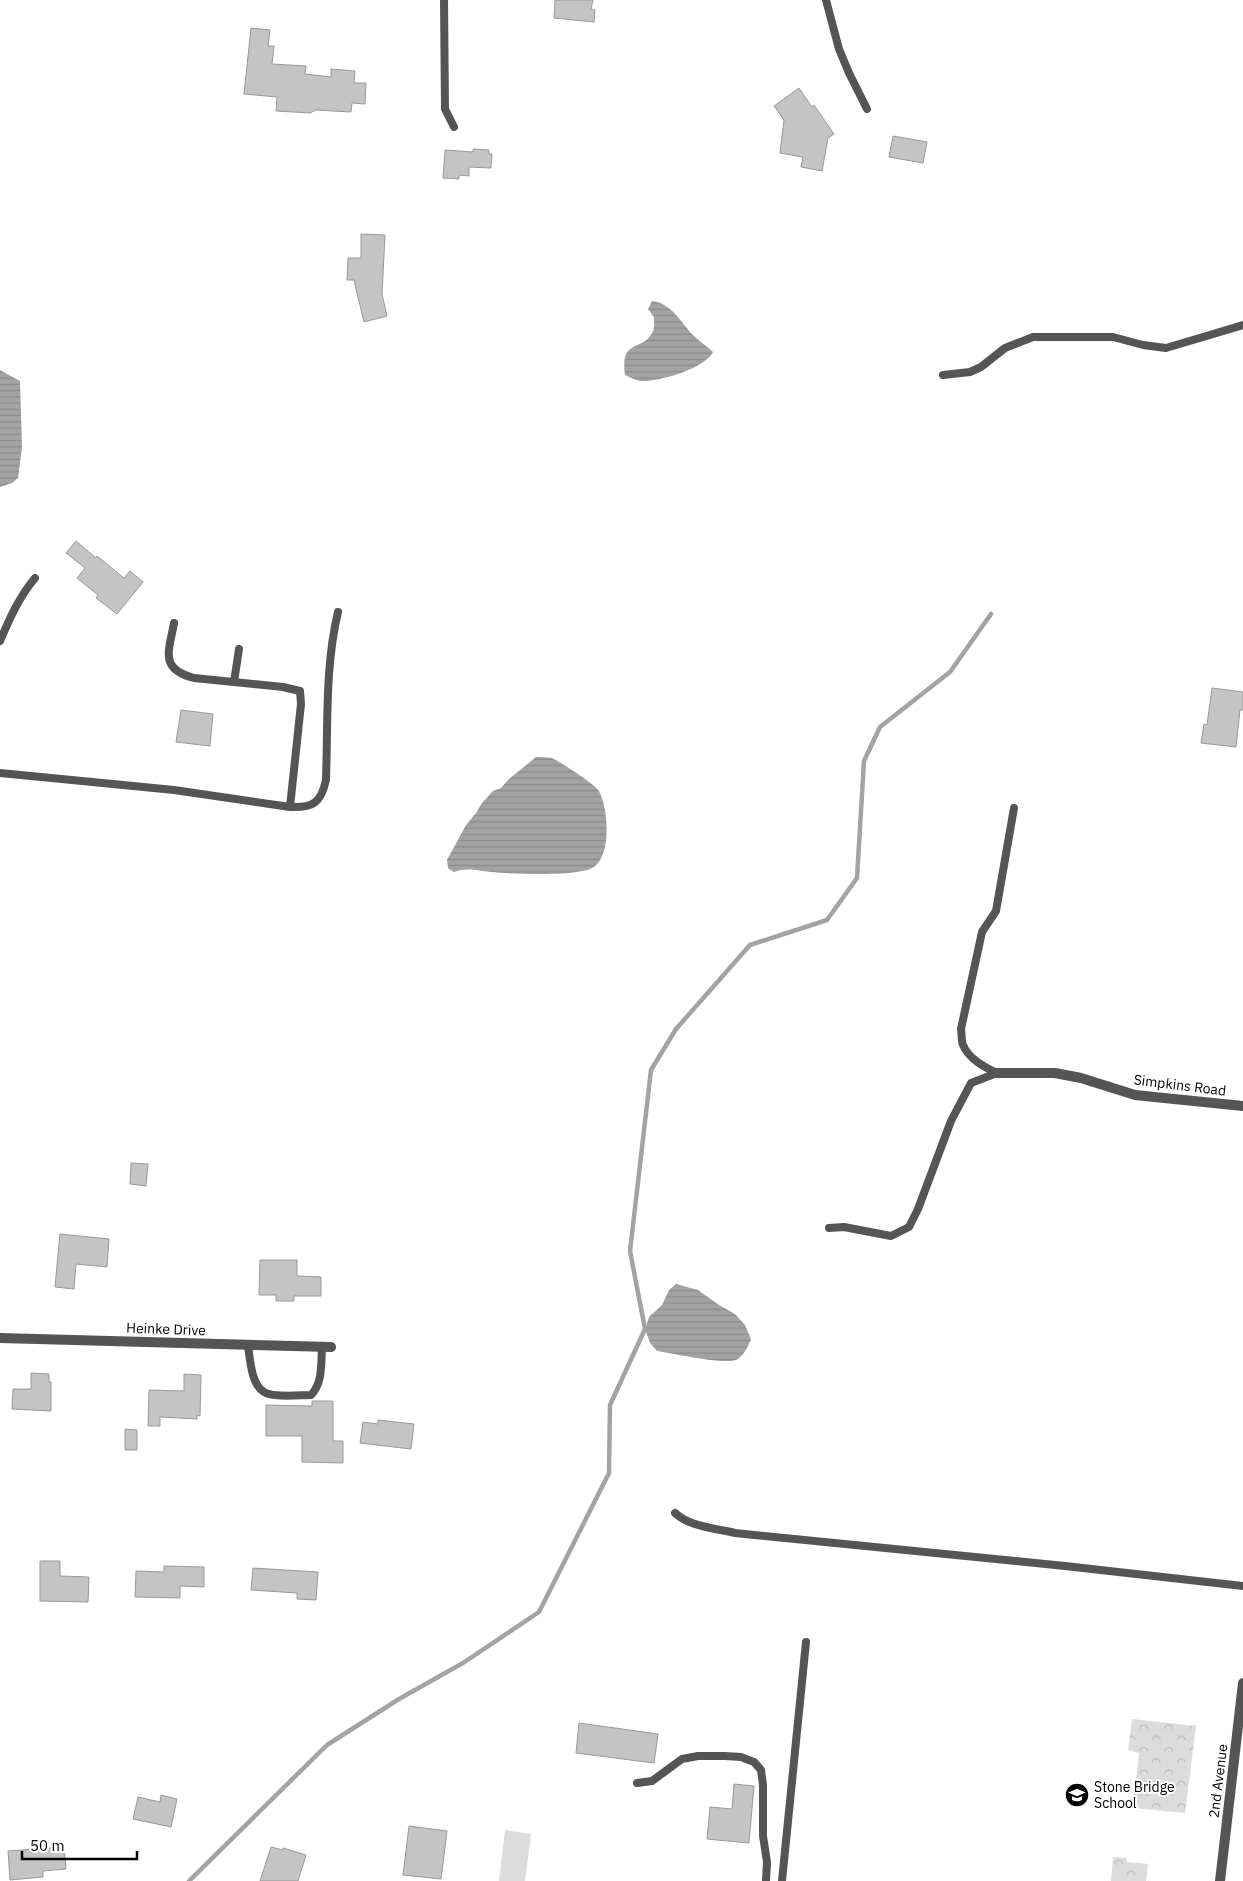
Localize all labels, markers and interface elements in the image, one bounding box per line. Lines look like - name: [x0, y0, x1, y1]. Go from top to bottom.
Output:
- street label: Simpkins Road: [1133, 1070, 1227, 1100]
- street label: Heinke Drive: [126, 1319, 206, 1339]
- street label: 2nd Avenue: [1205, 1743, 1232, 1819]
- place label: Stone Bridge School: [1094, 1778, 1175, 1812]
- school or university icon: Stone Bridge School: [1064, 1782, 1090, 1808]
- scale bar: [22, 1828, 138, 1860]
- text: 50 m: [30, 1836, 65, 1855]

